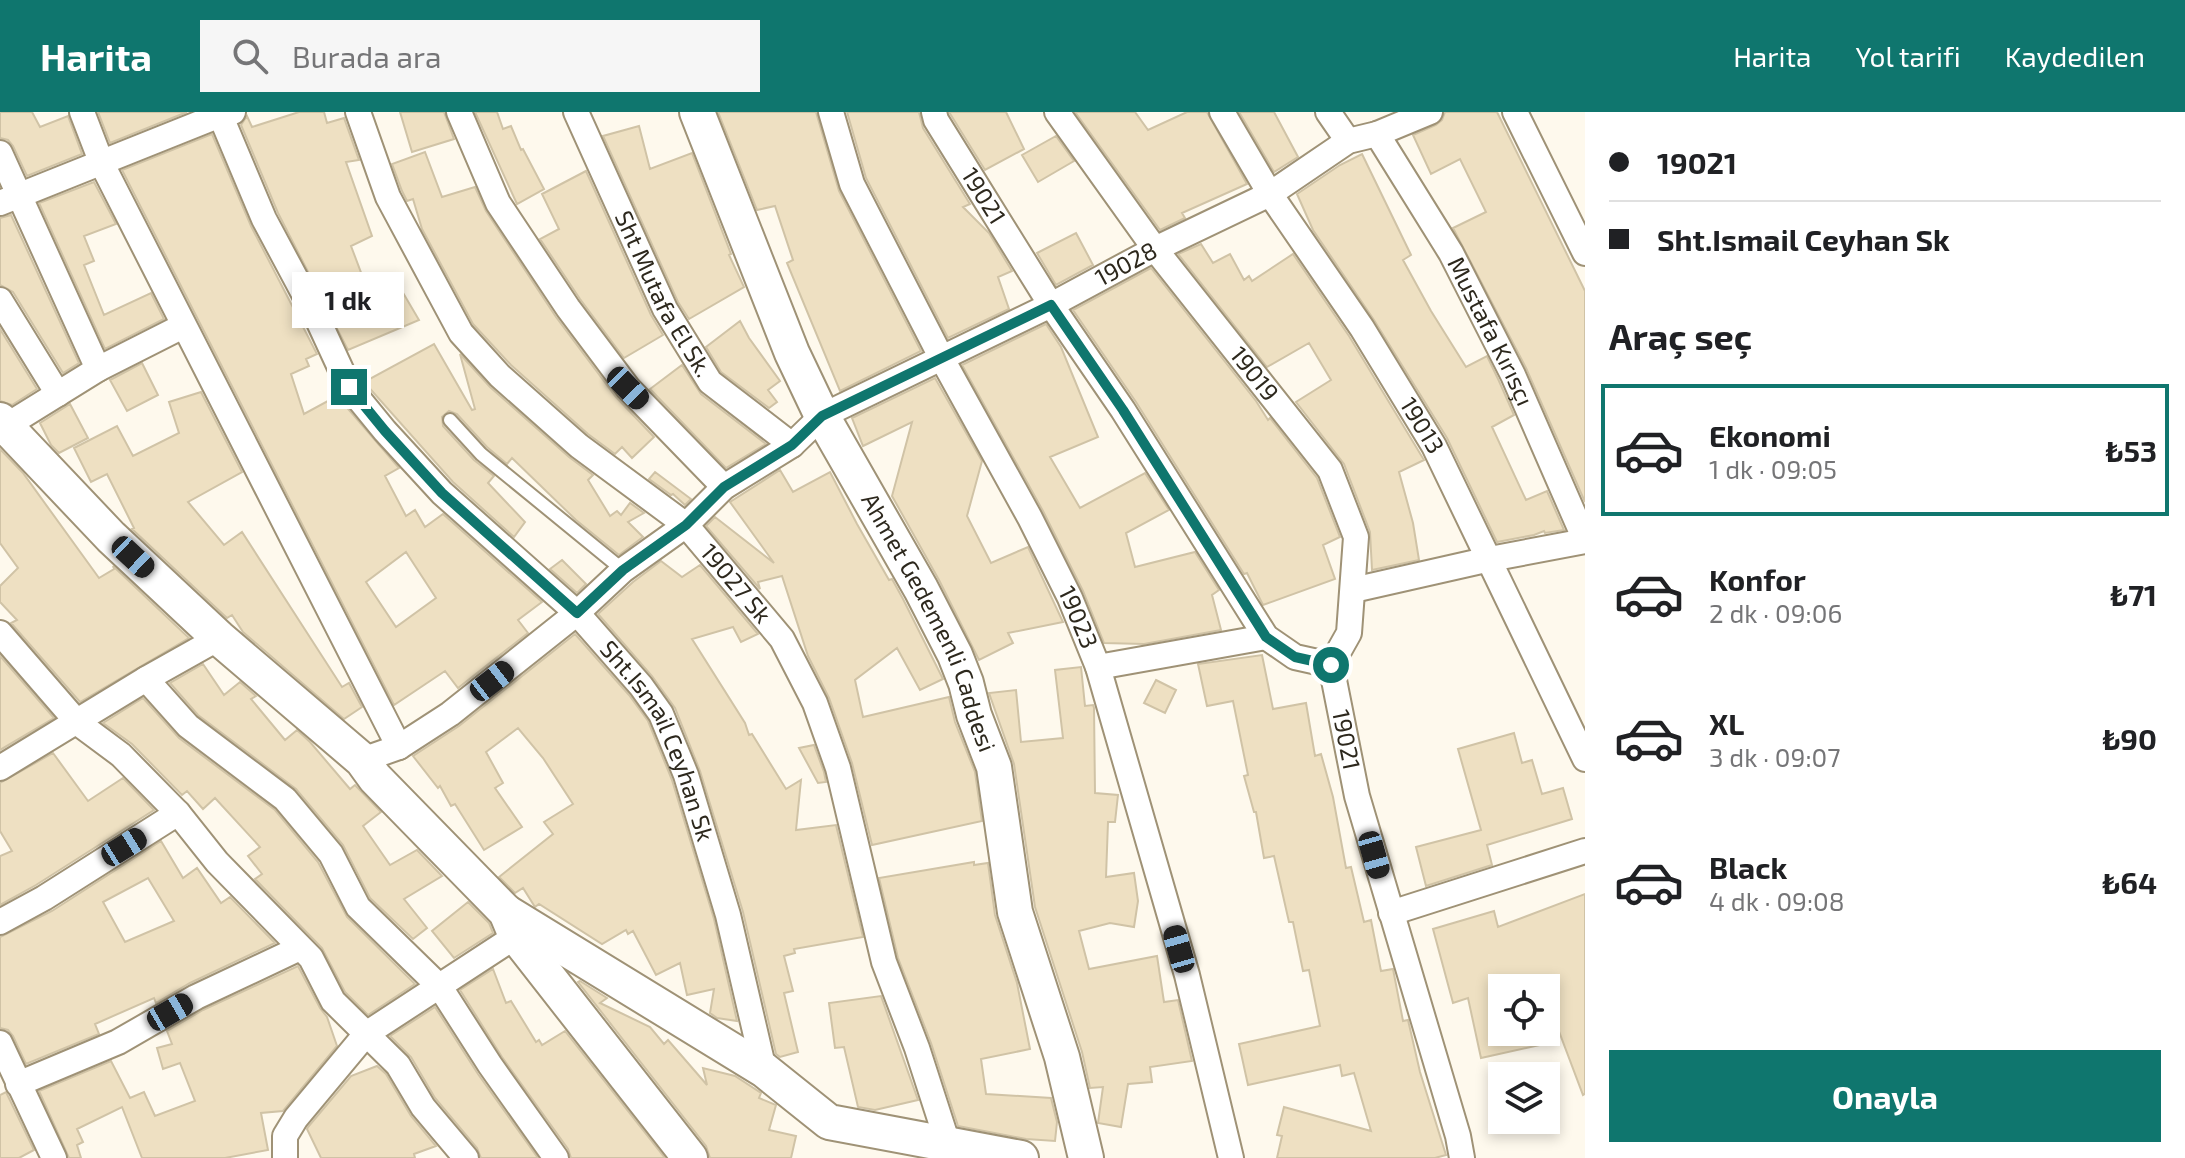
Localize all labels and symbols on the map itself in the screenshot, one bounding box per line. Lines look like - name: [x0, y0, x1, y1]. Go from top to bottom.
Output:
- street label: 19021: [956, 162, 1013, 229]
- street label: Sht Mutafa El Sk.: [610, 206, 719, 382]
- street label: 19028: [1090, 235, 1161, 292]
- street label: Mustafa Kırısçı: [1442, 252, 1541, 410]
- callout: 1 dk: [293, 271, 405, 327]
- street label: 19019: [1225, 340, 1286, 406]
- car: [603, 362, 653, 414]
- route end: [331, 369, 367, 405]
- street label: 19013: [1395, 391, 1451, 458]
- street label: Ahmet Gedemenli Caddesi: [856, 487, 1003, 756]
- car: [107, 532, 159, 582]
- street label: 19027 Sk: [695, 537, 778, 628]
- street label: 19023: [1053, 581, 1105, 652]
- street label: Sht.Ismail Ceyhan Sk: [595, 634, 721, 844]
- route start: [1313, 647, 1349, 683]
- car: [466, 657, 518, 705]
- street label: 19021: [1327, 707, 1367, 772]
- car: [97, 824, 151, 870]
- car: [1356, 829, 1392, 881]
- car: [1161, 923, 1197, 975]
- car: [143, 990, 197, 1034]

